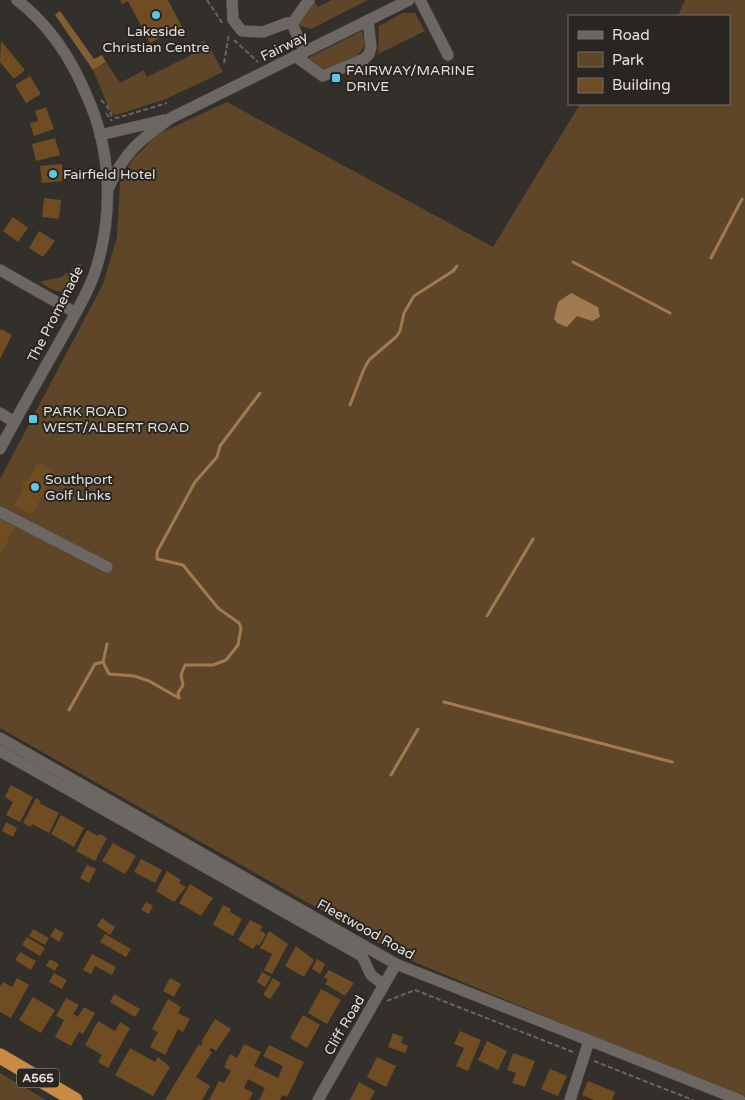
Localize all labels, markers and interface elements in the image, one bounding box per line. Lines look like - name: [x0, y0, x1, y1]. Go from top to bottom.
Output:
- marker: Lakeside Christian Centre: [150, 9, 162, 21]
- legend: [568, 15, 730, 105]
- place label: Lakeside Christian Centre: [103, 23, 209, 56]
- text: Road: [612, 26, 650, 44]
- street label: Fairway: [258, 28, 311, 65]
- text: Park: [612, 51, 644, 69]
- place label: FAIRWAY/MARINE DRIVE: [346, 62, 475, 95]
- marker: FAIRWAY/MARINE DRIVE: [330, 72, 342, 84]
- text: Building: [612, 76, 671, 94]
- place label: Fairfield Hotel: [63, 166, 155, 183]
- marker: Fairfield Hotel: [47, 168, 59, 180]
- street label: The Promenade: [24, 263, 87, 365]
- place label: PARK ROAD WEST/ALBERT ROAD: [43, 403, 189, 436]
- marker: PARK ROAD WEST/ALBERT ROAD: [27, 413, 39, 425]
- place label: Southport Golf Links: [45, 471, 113, 504]
- marker: Southport Golf Links: [29, 481, 41, 493]
- street label: Fleetwood Road: [314, 896, 417, 963]
- street label: Cliff Road: [320, 992, 368, 1058]
- road number: A565: [17, 1068, 59, 1088]

